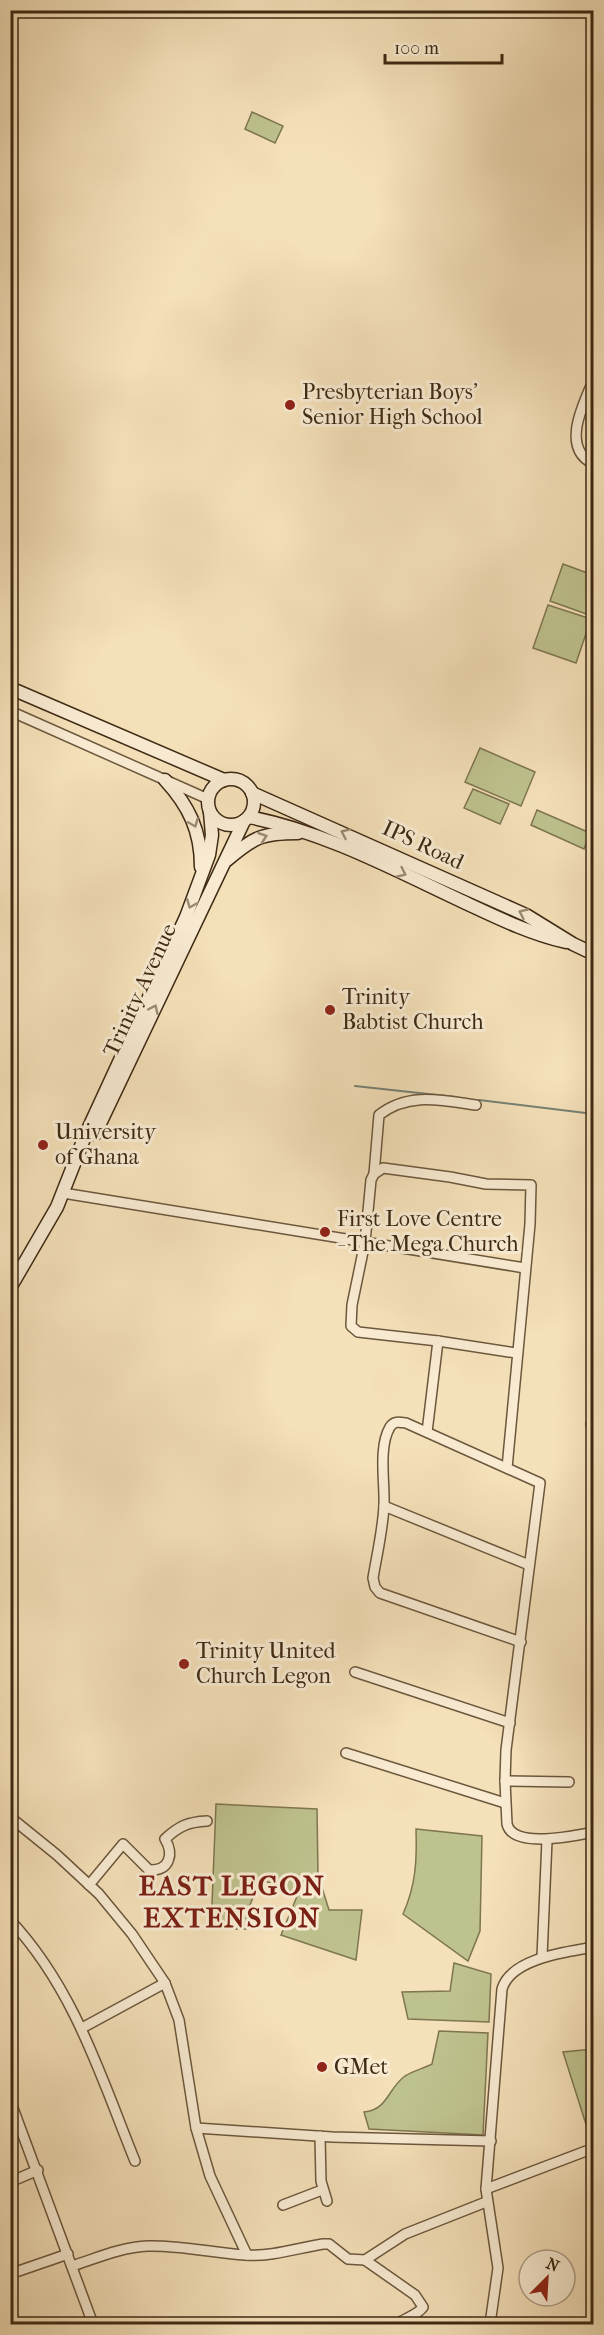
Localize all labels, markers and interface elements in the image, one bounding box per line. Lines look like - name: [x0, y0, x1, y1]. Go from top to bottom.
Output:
- scale bar: [385, 27, 502, 65]
- text: 100 m: [394, 38, 439, 59]
- place label: Presbyterian Boys' Senior High School: [302, 379, 483, 430]
- marker: Presbyterian Boys' Senior High School: [283, 398, 297, 412]
- street label: IPS Road: [378, 815, 469, 876]
- one-way arrow: [187, 817, 199, 828]
- one-way arrow: [341, 828, 352, 840]
- one-way arrow: [257, 831, 268, 844]
- one-way arrow: [395, 865, 406, 877]
- one-way arrow: [186, 898, 198, 909]
- one-way arrow: [518, 909, 529, 921]
- street label: Trinity Avenue: [98, 919, 182, 1061]
- place label: Trinity Babtist Church: [342, 984, 484, 1035]
- marker: Trinity Babtist Church: [323, 1003, 337, 1017]
- one-way arrow: [147, 1005, 159, 1016]
- place label: University of Ghana: [55, 1119, 157, 1170]
- marker: University of Ghana: [36, 1138, 50, 1152]
- place label: First Love Centre - The Mega Church: [337, 1206, 519, 1257]
- marker: First Love Centre - The Mega Church: [318, 1225, 332, 1239]
- place label: Trinity United Church Legon: [196, 1638, 337, 1689]
- marker: Trinity United Church Legon: [177, 1657, 191, 1671]
- district label: EAST LEGON EXTENSION: [139, 1869, 325, 1934]
- place label: GMet: [334, 2054, 388, 2080]
- marker: GMet: [315, 2060, 329, 2074]
- north arrow: [517, 2248, 577, 2308]
- text: N: [543, 2254, 563, 2276]

